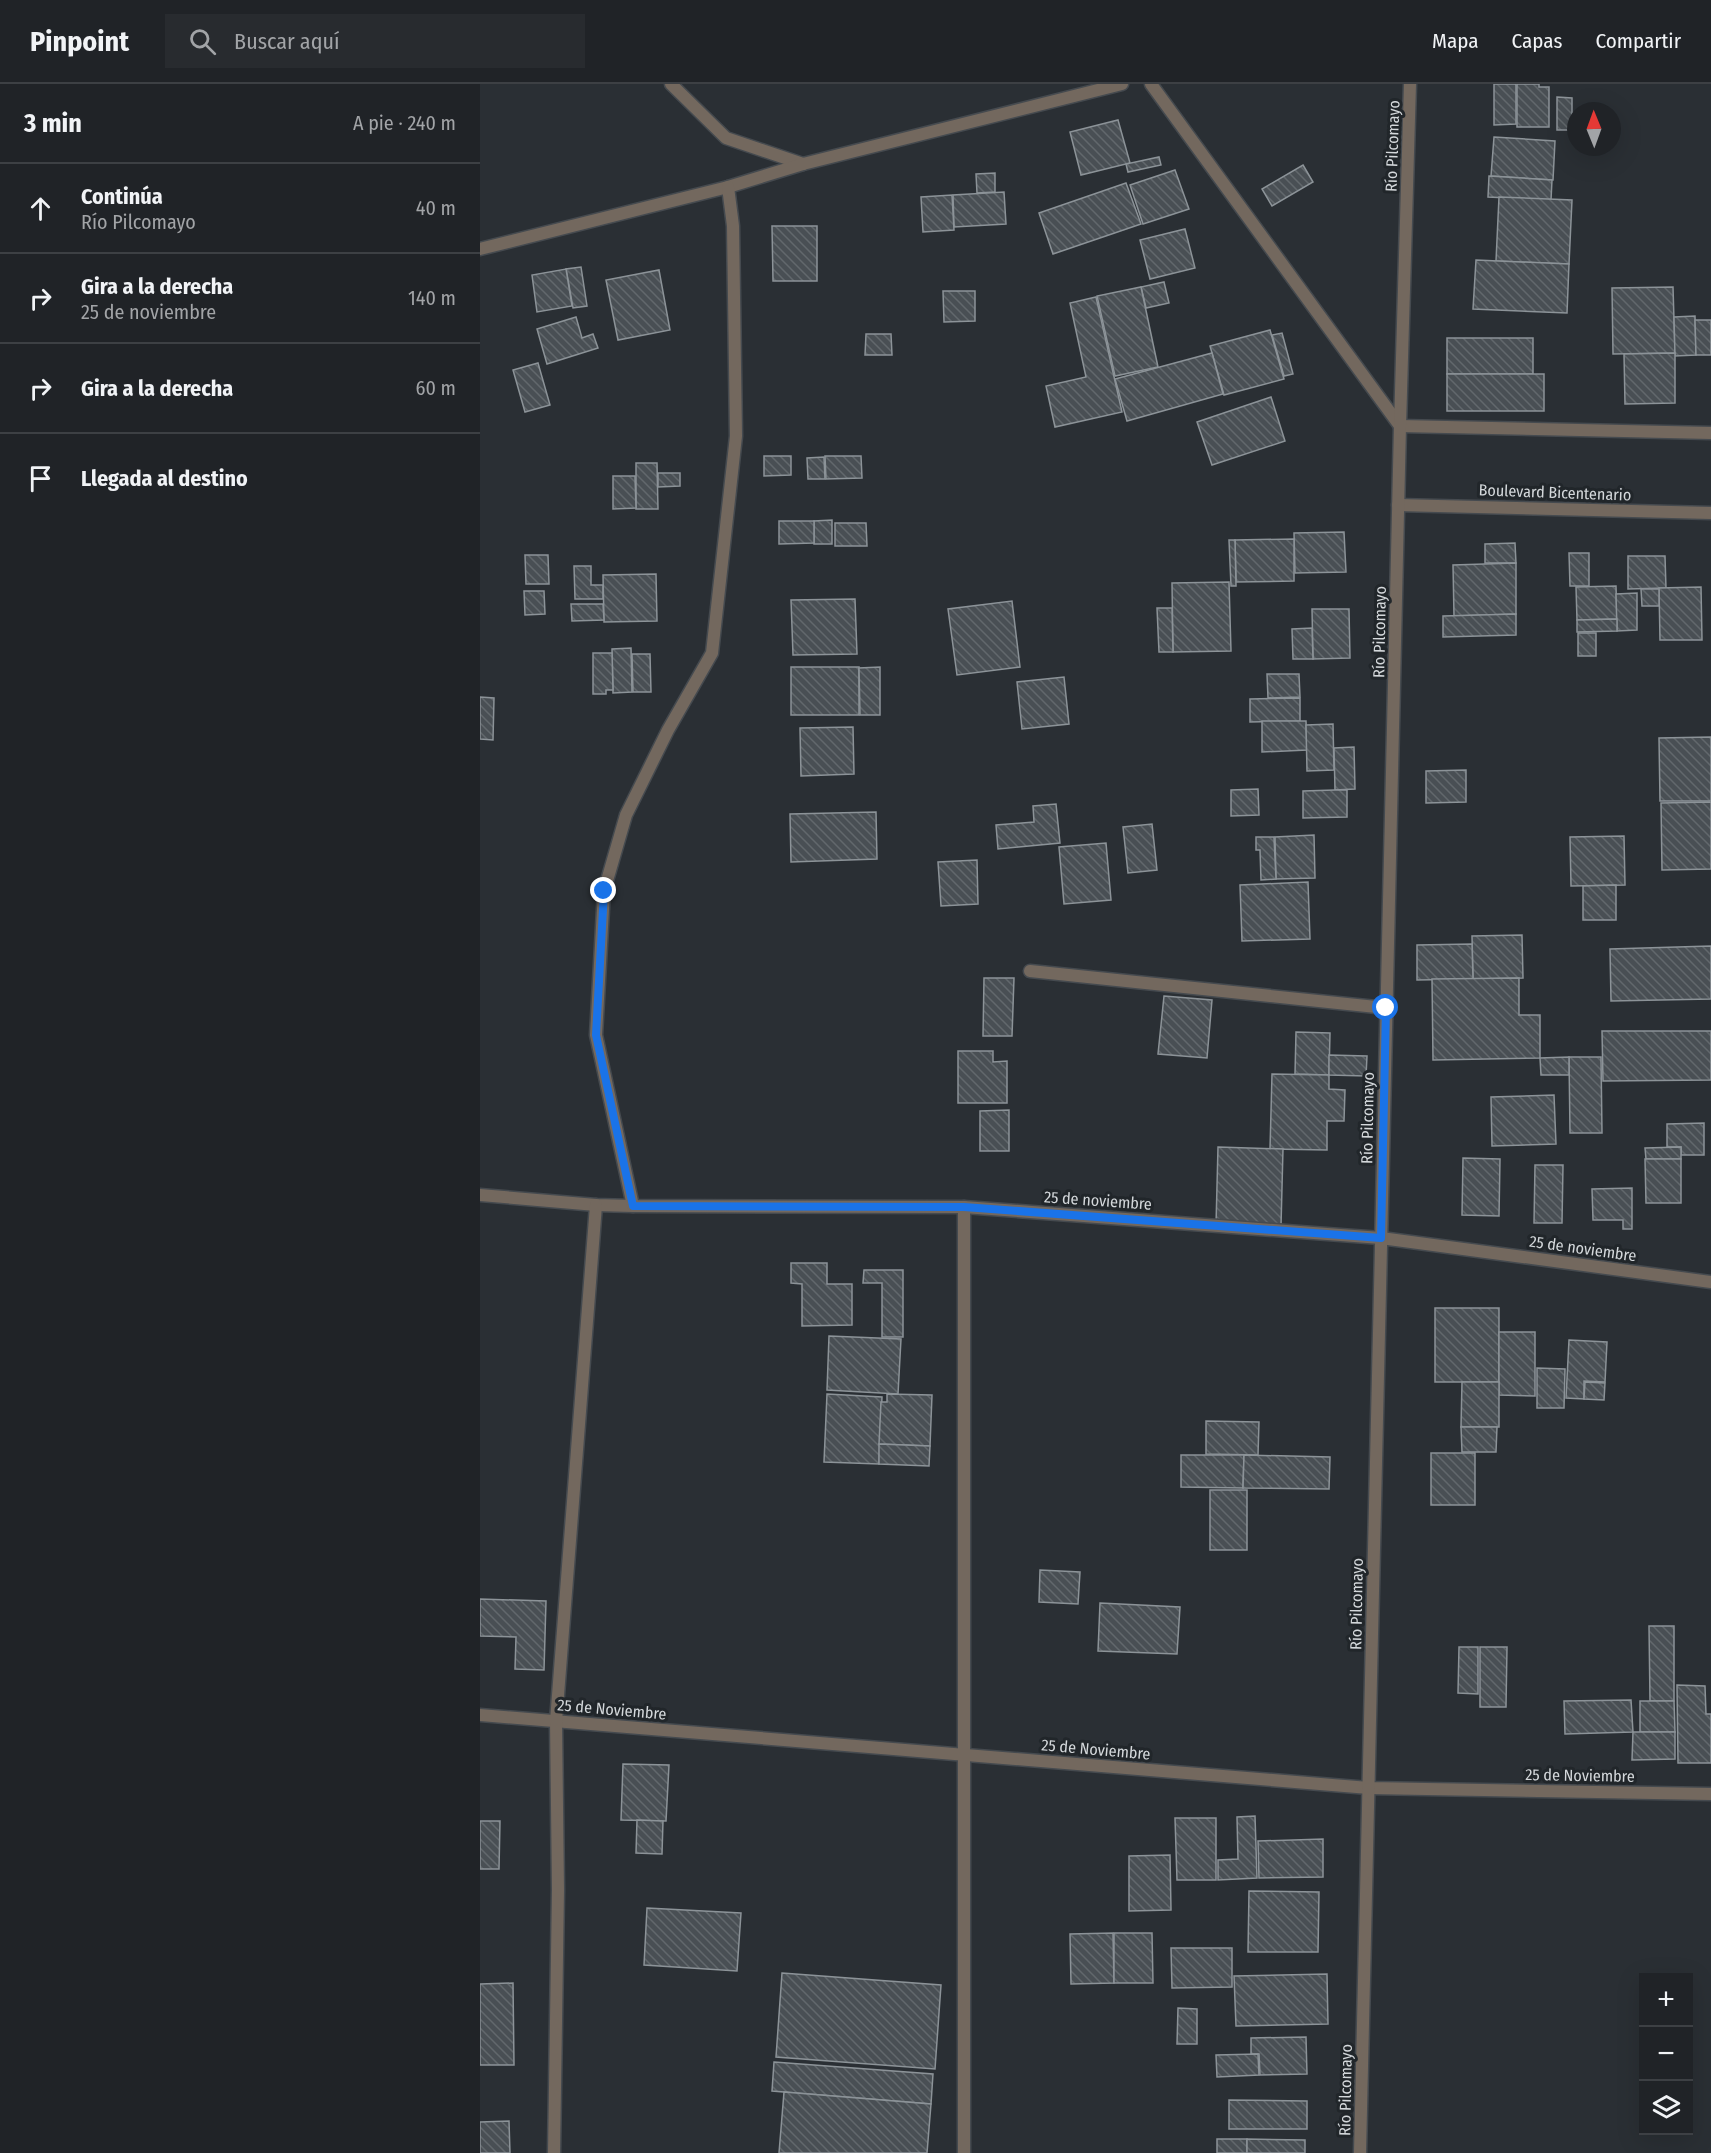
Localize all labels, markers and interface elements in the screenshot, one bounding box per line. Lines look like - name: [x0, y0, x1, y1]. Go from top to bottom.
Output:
- search box: [165, 14, 585, 68]
- text: Pinpoint: [30, 25, 129, 58]
- icon: search: [186, 25, 219, 58]
- text: Buscar aquí: [234, 28, 339, 55]
- text: Mapa: [1432, 28, 1479, 54]
- text: Capas: [1512, 28, 1562, 54]
- text: Compartir: [1595, 28, 1681, 54]
- street label: Río Pilcomayo: [1381, 100, 1404, 192]
- north arrow: [1567, 102, 1621, 156]
- text: 3 min: [24, 108, 82, 139]
- text: A pie · 240 m: [353, 111, 456, 135]
- text: Continúa: [81, 183, 163, 210]
- icon: ahead: [24, 192, 57, 225]
- text: 40 m: [416, 196, 456, 220]
- text: Río Pilcomayo: [81, 210, 196, 234]
- text: Gira a la derecha: [81, 273, 233, 300]
- icon: right: [24, 282, 57, 315]
- text: 140 m: [408, 286, 456, 310]
- text: 25 de noviembre: [81, 300, 216, 324]
- icon: right: [24, 372, 57, 405]
- text: Gira a la derecha: [81, 375, 233, 402]
- text: 60 m: [416, 376, 456, 400]
- icon: arrive: [24, 462, 57, 495]
- text: Llegada al destino: [81, 465, 248, 492]
- street label: Boulevard Bicentenario: [1478, 480, 1632, 505]
- street label: Río Pilcomayo: [1369, 586, 1390, 678]
- route end: [590, 877, 616, 903]
- route start: [1372, 994, 1398, 1020]
- street label: Río Pilcomayo: [1357, 1072, 1378, 1164]
- street label: 25 de noviembre: [1043, 1187, 1153, 1214]
- street label: 25 de noviembre: [1528, 1232, 1638, 1265]
- street label: Río Pilcomayo: [1346, 1558, 1367, 1650]
- street label: 25 de Noviembre: [557, 1695, 667, 1724]
- street label: 25 de Noviembre: [1041, 1735, 1151, 1764]
- street label: 25 de Noviembre: [1525, 1765, 1635, 1786]
- map controls: [1639, 1973, 1693, 2135]
- button: +: [1639, 1973, 1693, 2027]
- button: −: [1639, 2027, 1693, 2081]
- street label: Río Pilcomayo: [1335, 2044, 1356, 2136]
- button: layers: [1639, 2081, 1693, 2135]

